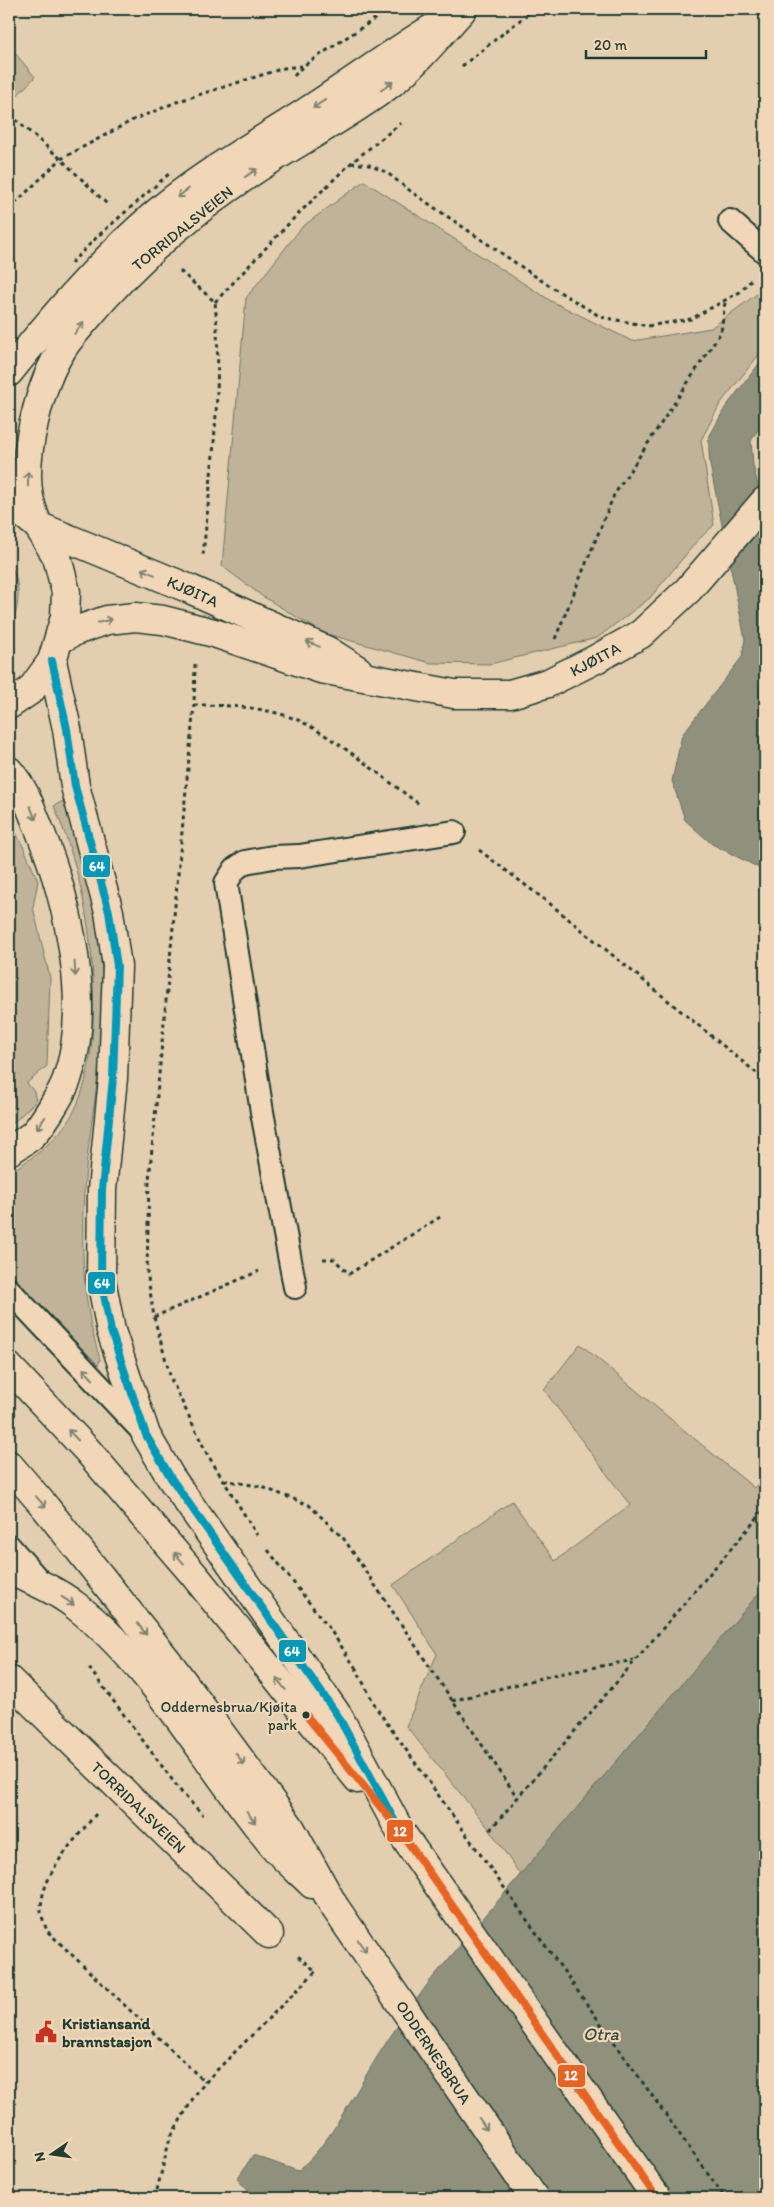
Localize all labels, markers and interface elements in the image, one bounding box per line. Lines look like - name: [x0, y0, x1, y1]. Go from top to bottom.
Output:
- scale bar: [586, 28, 706, 60]
- text: 20 m: [594, 36, 628, 54]
- one-way arrow: [380, 80, 393, 91]
- one-way arrow: [312, 99, 326, 109]
- one-way arrow: [243, 168, 257, 178]
- street label: TORRIDALSVEIEN: [128, 182, 237, 275]
- one-way arrow: [176, 188, 190, 198]
- one-way arrow: [73, 322, 84, 335]
- one-way arrow: [23, 471, 33, 488]
- one-way arrow: [141, 566, 156, 576]
- street label: KJØITA: [164, 572, 222, 611]
- one-way arrow: [97, 616, 113, 626]
- street label: KJØITA: [567, 638, 624, 681]
- one-way arrow: [305, 639, 320, 648]
- one-way arrow: [29, 805, 38, 820]
- line badge: 64: [82, 854, 111, 878]
- text: 64: [89, 858, 105, 875]
- one-way arrow: [71, 960, 80, 976]
- one-way arrow: [36, 1115, 46, 1129]
- line badge: 64: [87, 1271, 116, 1295]
- text: 64: [94, 1275, 110, 1292]
- one-way arrow: [82, 1368, 94, 1381]
- one-way arrow: [67, 1429, 79, 1441]
- one-way arrow: [35, 1495, 47, 1508]
- one-way arrow: [173, 1551, 185, 1564]
- one-way arrow: [60, 1596, 74, 1606]
- one-way arrow: [137, 1622, 148, 1635]
- line badge: 64: [278, 1639, 307, 1663]
- text: 64: [284, 1643, 300, 1660]
- one-way arrow: [276, 1678, 287, 1691]
- place label: Oddernesbrua/Kjøita park: [160, 1698, 298, 1734]
- marker: Oddernesbrua/Kjøita park: [301, 1710, 311, 1720]
- one-way arrow: [235, 1752, 245, 1766]
- street label: TORRIDALSVEIEN: [87, 1757, 190, 1857]
- one-way arrow: [246, 1810, 257, 1823]
- line badge: 12: [386, 1819, 414, 1843]
- text: 12: [393, 1823, 408, 1840]
- one-way arrow: [357, 1939, 367, 1953]
- street label: ODDERNESBRUA: [392, 1997, 475, 2108]
- place label: Kristiansand brannstasjon: [62, 2014, 153, 2052]
- public building icon: Kristiansand brannstasjon: [33, 2019, 59, 2045]
- water label: Otra: [583, 2023, 620, 2045]
- line badge: 12: [557, 2064, 586, 2088]
- text: 12: [564, 2067, 579, 2084]
- one-way arrow: [478, 2117, 488, 2131]
- north arrow: [28, 2130, 78, 2180]
- text: N: [30, 2150, 49, 2163]

